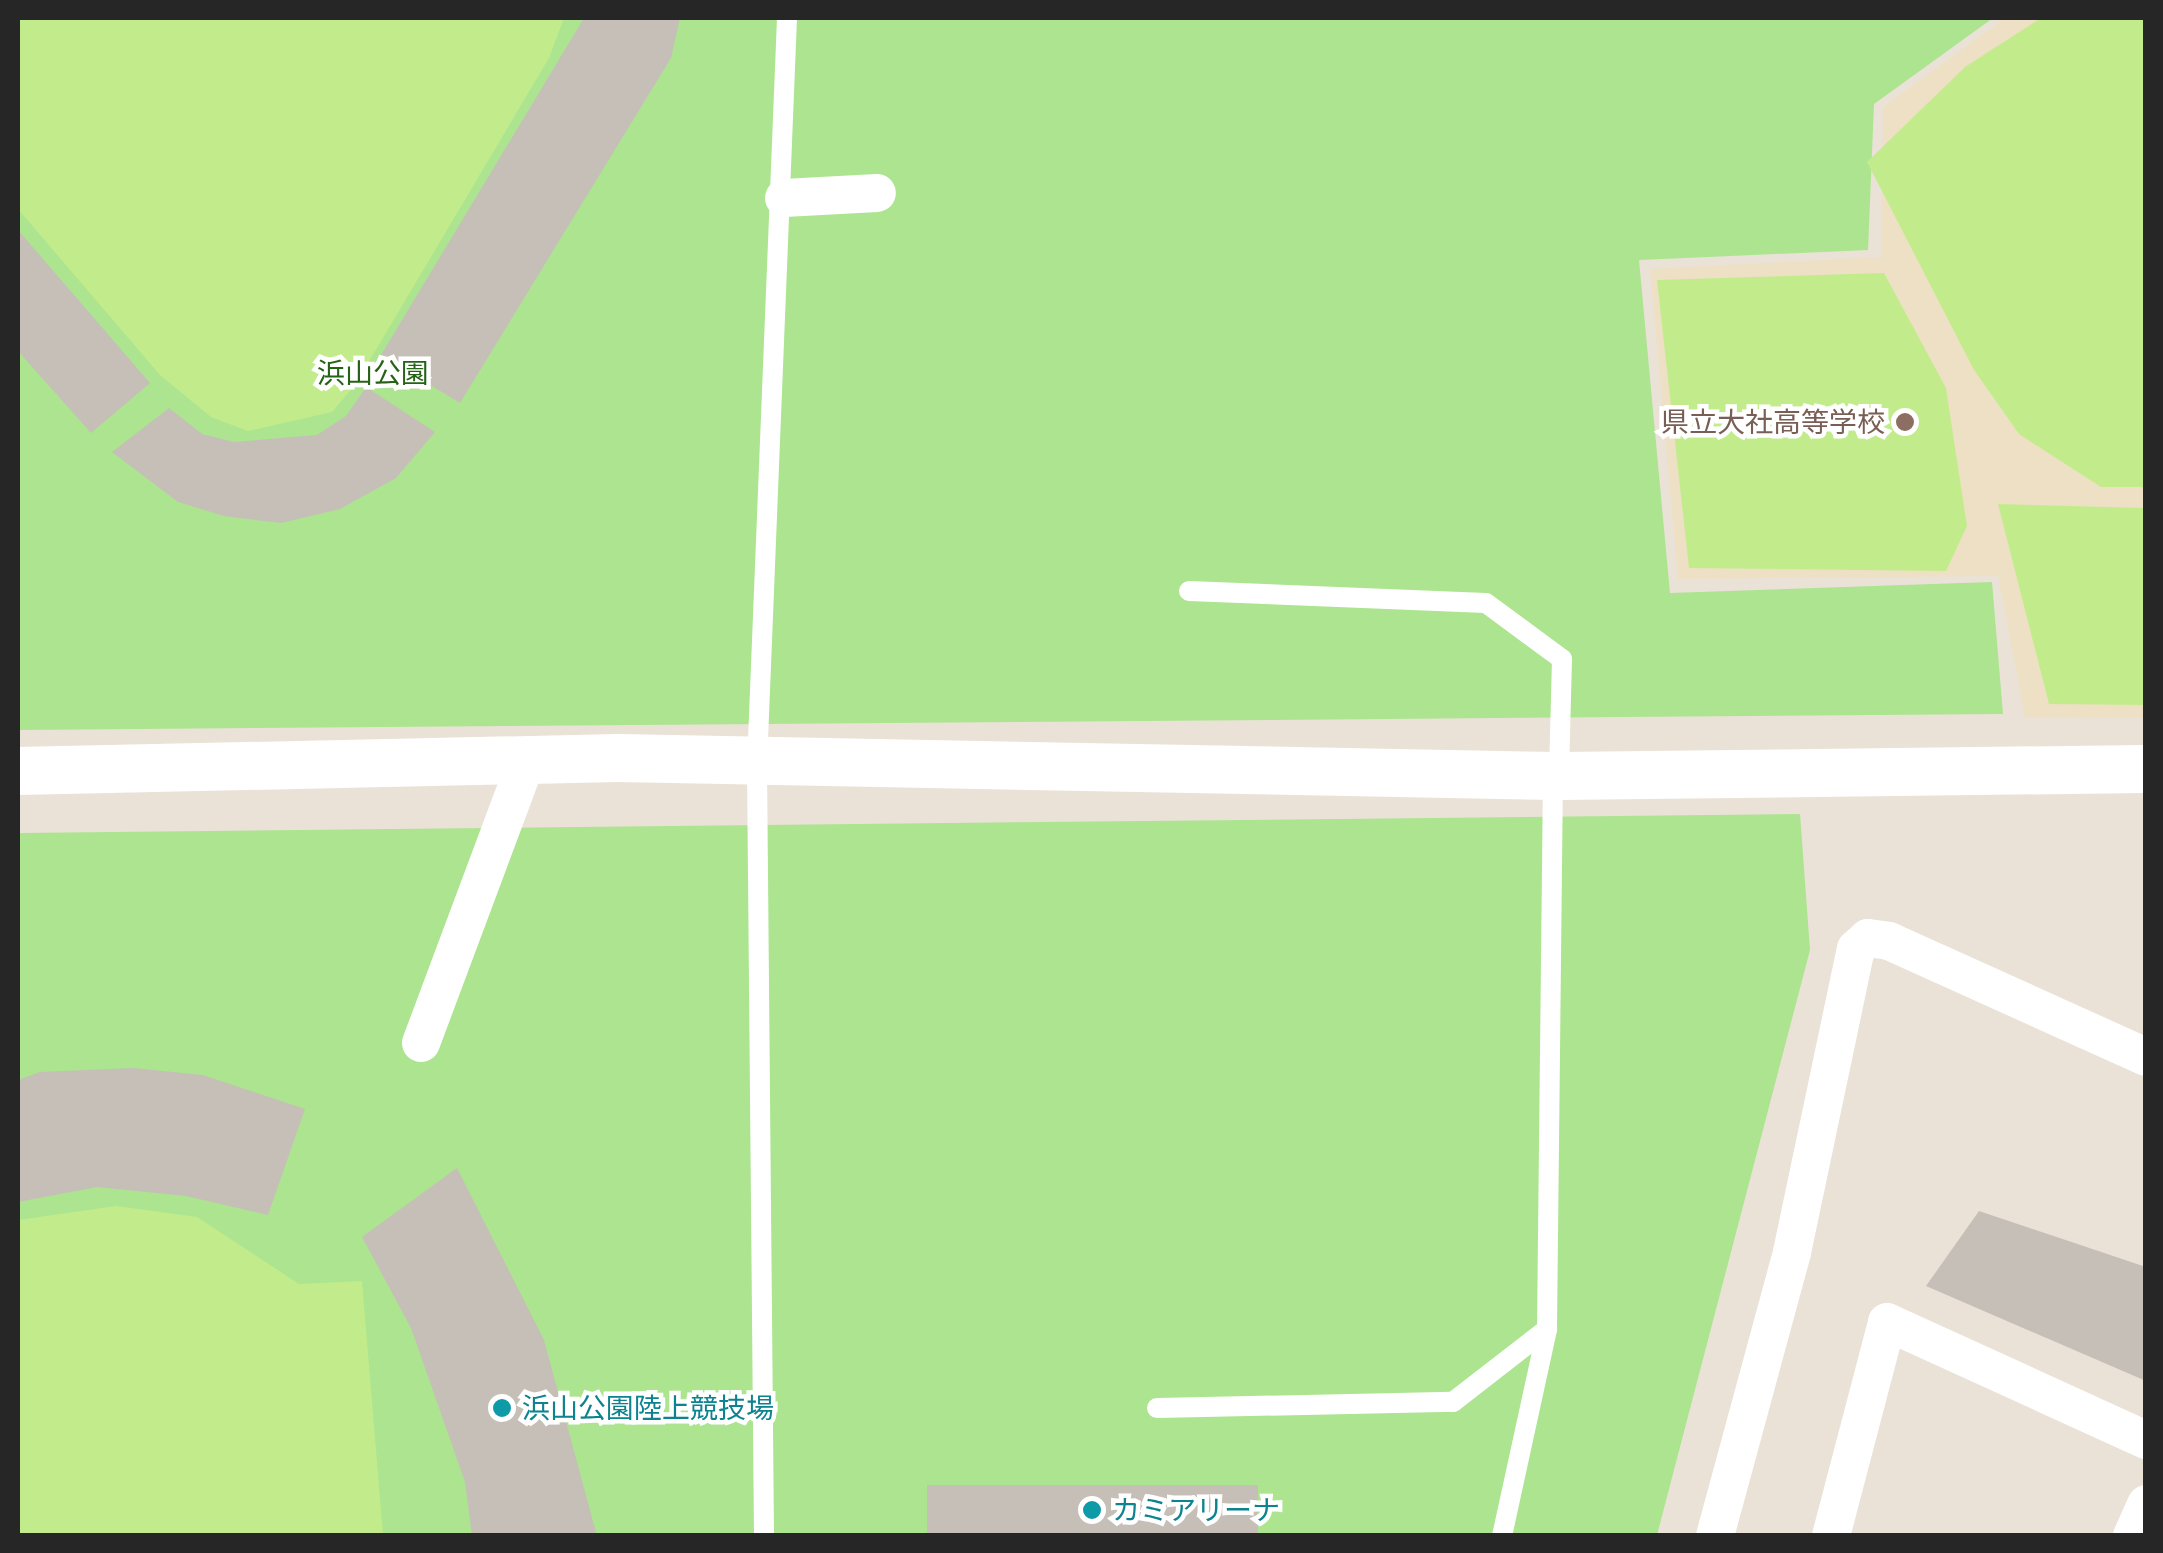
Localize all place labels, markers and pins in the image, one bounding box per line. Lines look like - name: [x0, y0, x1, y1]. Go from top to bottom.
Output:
- place label: 県立大社高等学校: [1661, 405, 1885, 439]
- marker: 県立大社高等学校: [1894, 411, 1916, 433]
- place label: 浜山公園陸上競技場: [522, 1391, 774, 1425]
- marker: 浜山公園陸上競技場: [491, 1397, 513, 1419]
- place label: カミアリーナ: [1112, 1493, 1280, 1527]
- marker: カミアリーナ: [1081, 1499, 1103, 1521]

